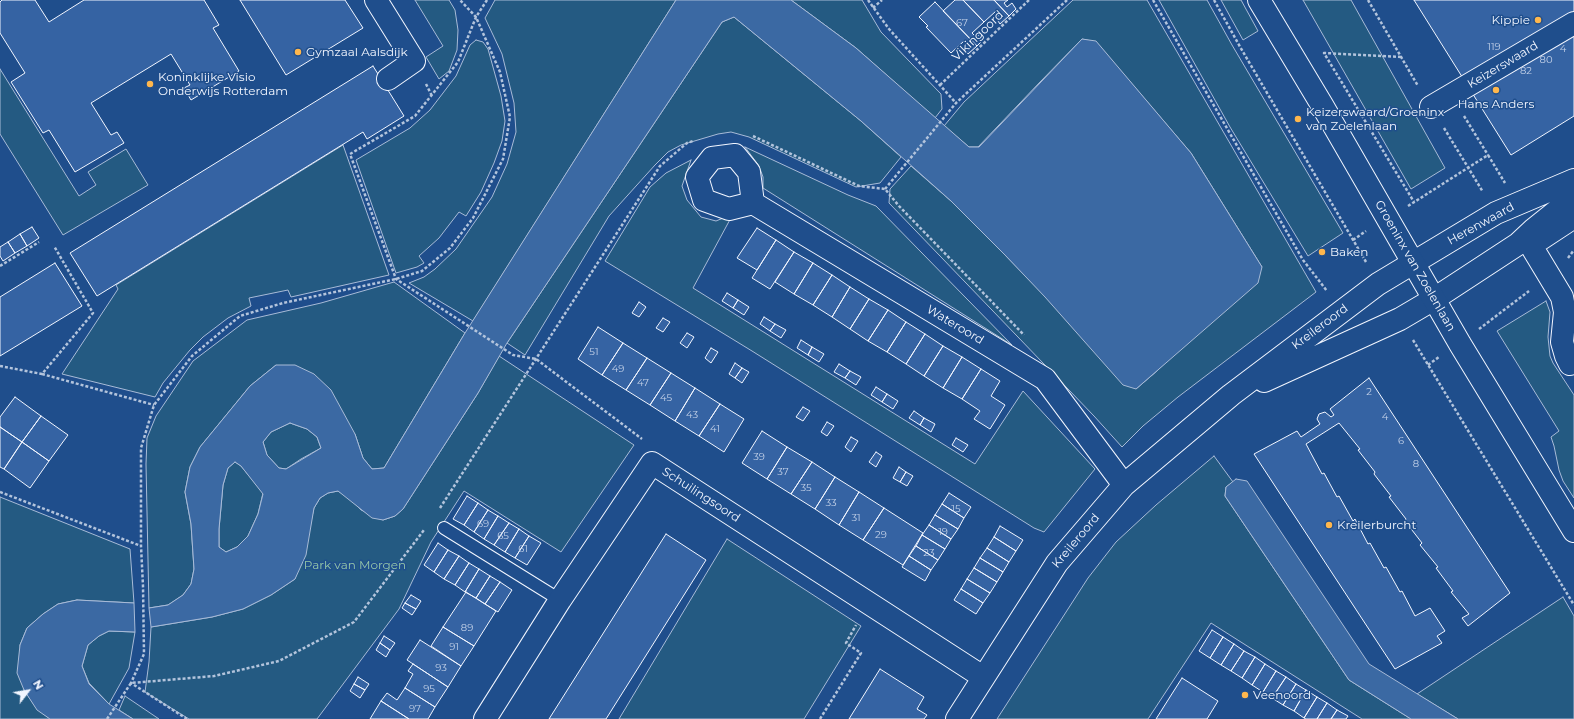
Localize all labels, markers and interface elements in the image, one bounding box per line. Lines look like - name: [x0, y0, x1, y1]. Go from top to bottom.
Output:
- street label: Vikingoord: [949, 8, 1007, 64]
- place label: Kippie: [1491, 13, 1530, 27]
- marker: Kippie: [1533, 15, 1543, 25]
- house number: 67: [956, 17, 968, 29]
- street label: Keizerswaard: [1465, 38, 1541, 92]
- house number: 119: [1487, 41, 1501, 53]
- house number: 4: [1560, 43, 1566, 55]
- place label: Gymzaal Aalsdijk: [306, 45, 408, 59]
- marker: Gymzaal Aalsdijk: [293, 47, 303, 57]
- house number: 80: [1540, 54, 1552, 66]
- house number: 82: [1520, 65, 1532, 77]
- place label: Koninklijke Visio Onderwijs Rotterdam: [158, 70, 288, 98]
- marker: Koninklijke Visio Onderwijs Rotterdam: [145, 79, 155, 89]
- marker: Hans Anders: [1491, 85, 1501, 95]
- place label: Hans Anders: [1458, 97, 1534, 111]
- place label: Keizerswaard/Groeninx van Zoelenlaan: [1306, 105, 1444, 133]
- marker: Keizerswaard/Groeninx van Zoelenlaan: [1293, 114, 1303, 124]
- street label: Groeninx van Zoelenlaan: [1372, 198, 1458, 334]
- street label: Herenwaard: [1445, 200, 1517, 248]
- place label: Baken: [1330, 245, 1368, 259]
- marker: Baken: [1317, 247, 1327, 257]
- street label: Kreileroord: [1289, 301, 1351, 353]
- street label: Wateroord: [924, 302, 986, 348]
- house number: 51: [589, 346, 599, 358]
- house number: 49: [612, 363, 624, 375]
- house number: 47: [637, 377, 649, 389]
- house number: 2: [1366, 386, 1372, 398]
- house number: 45: [660, 392, 672, 404]
- house number: 43: [686, 409, 698, 421]
- house number: 4: [1382, 411, 1388, 423]
- house number: 41: [710, 423, 720, 435]
- house number: 6: [1398, 435, 1404, 447]
- house number: 39: [753, 451, 765, 463]
- house number: 8: [1413, 458, 1419, 470]
- street label: Schuilingsoord: [659, 464, 743, 526]
- house number: 37: [777, 466, 789, 478]
- house number: 35: [800, 482, 812, 494]
- house number: 33: [825, 497, 837, 509]
- house number: 15: [951, 503, 961, 515]
- street label: Kreileroord: [1049, 511, 1103, 571]
- house number: 31: [851, 512, 861, 524]
- house number: 69: [477, 518, 489, 530]
- place label: Kreilerburcht: [1337, 518, 1416, 532]
- marker: Kreilerburcht: [1324, 520, 1334, 530]
- house number: 19: [938, 526, 948, 538]
- house number: 29: [875, 529, 887, 541]
- house number: 65: [497, 530, 509, 542]
- house number: 61: [518, 543, 528, 555]
- house number: 23: [923, 547, 935, 559]
- park label: Park van Morgen: [304, 558, 406, 572]
- house number: 89: [461, 622, 473, 634]
- house number: 91: [449, 641, 459, 653]
- house number: 93: [435, 662, 447, 674]
- north arrow: [8, 671, 48, 711]
- text: N: [30, 677, 47, 692]
- house number: 95: [423, 683, 435, 695]
- place label: Veenoord: [1253, 688, 1311, 702]
- marker: Veenoord: [1240, 690, 1250, 700]
- house number: 97: [409, 703, 421, 715]

